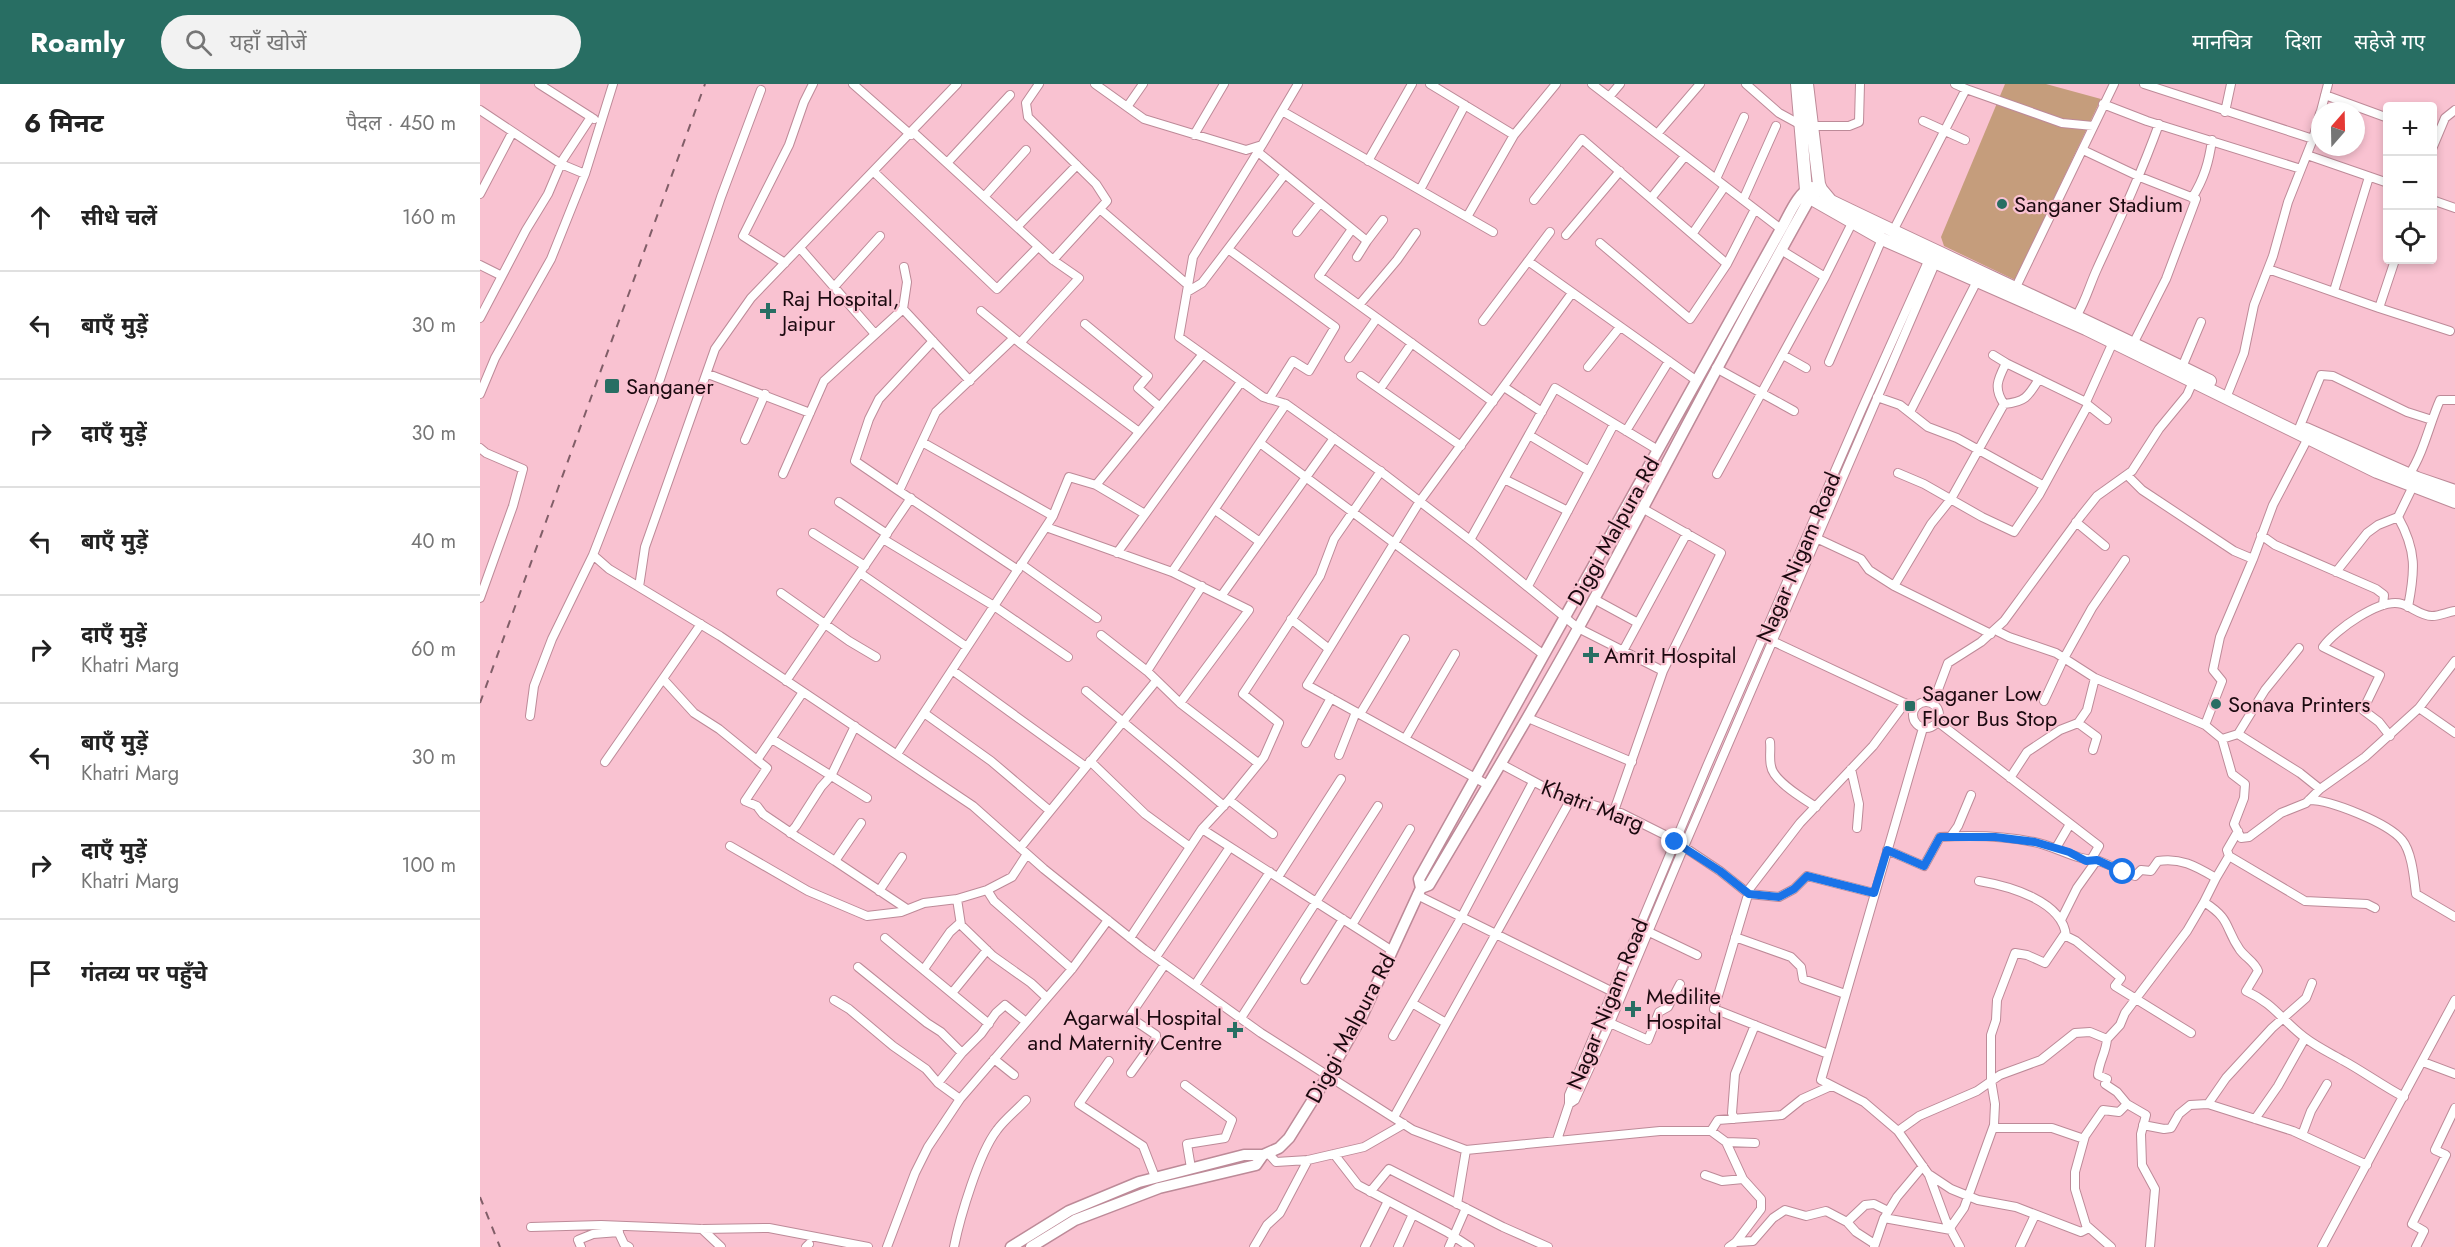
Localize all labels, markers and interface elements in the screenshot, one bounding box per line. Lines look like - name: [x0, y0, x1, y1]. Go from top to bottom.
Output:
- search box: [161, 15, 581, 69]
- text: Roamly: [30, 22, 125, 63]
- icon: search: [182, 26, 215, 59]
- text: यहाँ खोजें: [230, 26, 307, 58]
- text: मानचित्र: [2192, 27, 2252, 57]
- text: दिशा: [2285, 27, 2321, 57]
- text: सहेजे गए: [2354, 27, 2425, 57]
- north arrow: [2311, 102, 2365, 156]
- map controls: [2383, 102, 2437, 264]
- button: +: [2383, 102, 2437, 156]
- text: 6 मिनट: [24, 104, 104, 142]
- text: पैदल · 450 m: [346, 109, 456, 138]
- button: −: [2383, 156, 2437, 210]
- place label: Sanganer Stadium: [2014, 188, 2183, 220]
- marker: Sanganer Stadium: [1995, 197, 2009, 211]
- icon: ahead: [24, 201, 57, 234]
- text: सीधे चलें: [81, 201, 157, 233]
- text: 160 m: [402, 203, 456, 232]
- button: locate: [2383, 210, 2437, 264]
- place label: Raj Hospital, Jaipur: [779, 282, 900, 339]
- marker: Raj Hospital, Jaipur: [759, 302, 777, 320]
- icon: left: [24, 309, 57, 342]
- text: बाएँ मुड़ें: [81, 309, 148, 341]
- text: 30 m: [411, 311, 456, 340]
- place label: Sanganer: [626, 370, 714, 402]
- marker: Sanganer: [603, 377, 621, 395]
- icon: right: [24, 417, 57, 450]
- text: दाएँ मुड़ें: [81, 417, 147, 449]
- text: 30 m: [411, 419, 456, 448]
- street label: Diggi Malpura Rd: [1559, 451, 1667, 611]
- street label: Nagar Nigam Road: [1748, 467, 1848, 647]
- icon: left: [24, 525, 57, 558]
- text: बाएँ मुड़ें: [81, 525, 148, 557]
- text: 40 m: [411, 527, 456, 556]
- text: दाएँ मुड़ें: [81, 618, 147, 650]
- icon: right: [24, 633, 57, 666]
- text: 60 m: [411, 635, 456, 664]
- place label: Amrit Hospital: [1604, 639, 1737, 671]
- marker: Amrit Hospital: [1582, 646, 1600, 664]
- text: Khatri Marg: [81, 651, 179, 680]
- place label: Saganer Low Floor Bus Stop: [1922, 677, 2057, 734]
- place label: Sonava Printers: [2228, 688, 2371, 720]
- marker: Sonava Printers: [2209, 697, 2223, 711]
- marker: Saganer Low Floor Bus Stop: [1903, 699, 1917, 713]
- text: बाएँ मुड़ें: [81, 726, 148, 758]
- icon: left: [24, 741, 57, 774]
- text: 30 m: [411, 743, 456, 772]
- text: Khatri Marg: [81, 759, 179, 788]
- street label: Khatri Marg: [1537, 771, 1649, 839]
- route end: [1661, 828, 1687, 854]
- text: दाएँ मुड़ें: [81, 834, 147, 866]
- icon: right: [24, 849, 57, 882]
- text: 100 m: [401, 851, 456, 880]
- route start: [2109, 858, 2135, 884]
- text: Khatri Marg: [81, 867, 179, 896]
- street label: Nagar Nigam Road: [1558, 914, 1656, 1094]
- street label: Diggi Malpura Rd: [1297, 948, 1403, 1108]
- icon: arrive: [24, 957, 57, 990]
- text: गंतव्य पर पहुँचे: [81, 957, 207, 989]
- place label: Medilite Hospital: [1646, 980, 1722, 1037]
- marker: Medilite Hospital: [1624, 1000, 1642, 1018]
- place label: Agarwal Hospital and Maternity Centre: [1028, 1001, 1222, 1058]
- marker: Agarwal Hospital and Maternity Centre: [1226, 1021, 1244, 1039]

